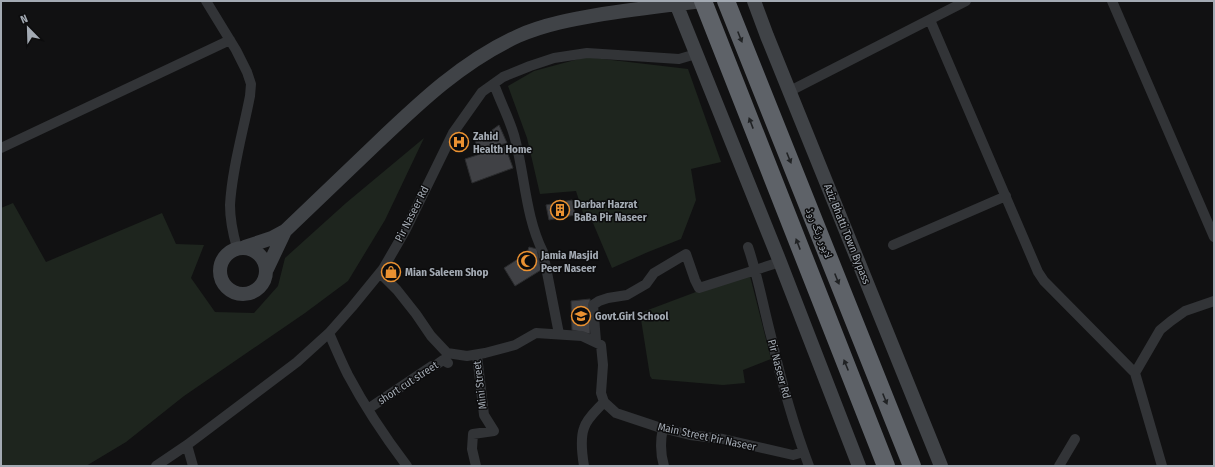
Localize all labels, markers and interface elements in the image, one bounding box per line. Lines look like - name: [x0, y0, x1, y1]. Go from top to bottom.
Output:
- north arrow: [8, 8, 48, 48]
- text: N: [19, 12, 30, 27]
- one-way arrow: [738, 32, 744, 44]
- one-way arrow: [748, 116, 754, 128]
- place label: Zahid Health Home: [473, 130, 532, 156]
- hospital icon: Zahid Health Home: [448, 131, 470, 153]
- one-way arrow: [786, 152, 792, 164]
- street label: Aziz Bhatti Town Bypass: [821, 182, 873, 286]
- street label: Pir Naseer Rd: [392, 184, 432, 244]
- place label: Darbar Hazrat BaBa Pir Naseer: [574, 198, 648, 224]
- building icon: Darbar Hazrat BaBa Pir Naseer: [549, 199, 571, 221]
- street label: لاہور رنگ روڈ: [803, 206, 835, 260]
- one-way arrow: [795, 237, 801, 249]
- place label: Jamia Masjid Peer Naseer: [540, 249, 599, 275]
- mosque icon: Jamia Masjid Peer Naseer: [516, 250, 538, 272]
- shop icon: Mian Saleem Shop: [380, 261, 402, 283]
- place label: Mian Saleem Shop: [405, 266, 488, 279]
- one-way arrow: [834, 273, 840, 285]
- school or university icon: Govt.Girl School: [570, 305, 592, 327]
- place label: Govt.Girl School: [595, 310, 669, 323]
- street label: Pir Naseer Rd: [765, 338, 793, 400]
- one-way arrow: [843, 358, 849, 370]
- street label: short cut street: [375, 359, 441, 407]
- street label: Mini Street: [471, 360, 489, 410]
- one-way arrow: [883, 394, 889, 406]
- street label: Main Street Pir Naseer: [657, 420, 758, 454]

